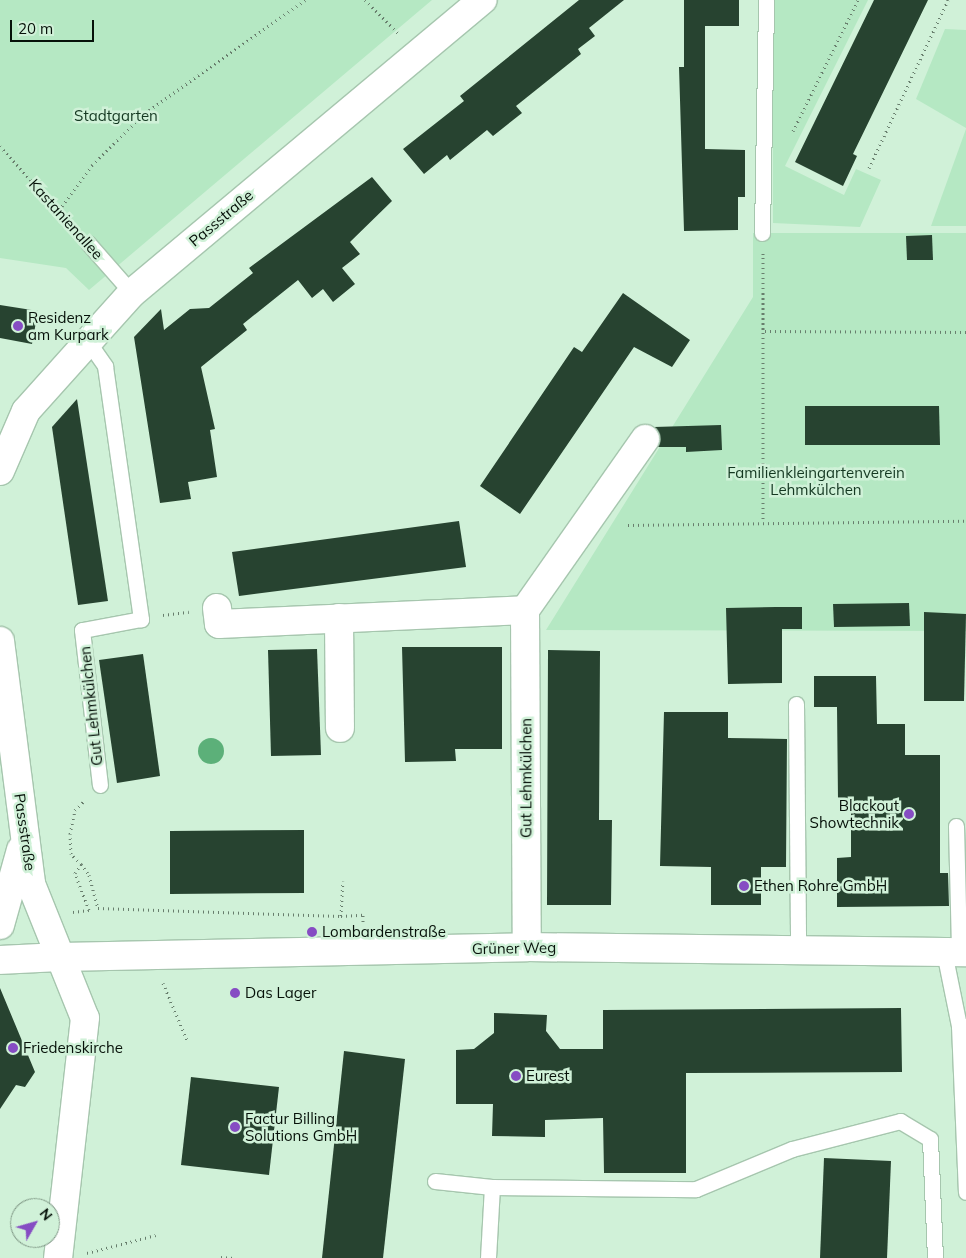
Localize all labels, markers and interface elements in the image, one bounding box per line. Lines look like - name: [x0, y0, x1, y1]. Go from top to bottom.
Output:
- scale bar: [12, 10, 96, 42]
- text: 20 m: [18, 19, 53, 38]
- park label: Stadtgarten: [74, 107, 158, 125]
- street label: Kastanienallee: [25, 175, 107, 263]
- street label: Passstraße: [185, 186, 257, 250]
- place label: Residenz am Kurpark: [28, 308, 109, 343]
- marker: Residenz am Kurpark: [12, 320, 24, 332]
- park label: Familienkleingartenverein Lehmkülchen: [727, 463, 905, 498]
- street label: Gut Lehmkülchen: [76, 645, 106, 767]
- street label: Gut Lehmkülchen: [517, 718, 535, 838]
- street label: Passstraße: [11, 792, 39, 872]
- place label: Blackout Showtechnik: [810, 796, 899, 831]
- marker: Blackout Showtechnik: [903, 808, 915, 820]
- place label: Ethen Rohre GmbH: [754, 877, 887, 895]
- marker: Ethen Rohre GmbH: [738, 880, 750, 892]
- place label: Lombardenstraße: [322, 923, 446, 941]
- marker: Lombardenstraße: [306, 926, 318, 938]
- street label: Grüner Weg: [472, 938, 556, 958]
- place label: Das Lager: [245, 984, 316, 1002]
- marker: Das Lager: [229, 987, 241, 999]
- place label: Friedenskirche: [23, 1039, 123, 1057]
- marker: Friedenskirche: [7, 1042, 19, 1054]
- place label: Eurest: [526, 1067, 570, 1085]
- marker: Eurest: [510, 1070, 522, 1082]
- place label: Factur Billing Solutions GmbH: [245, 1109, 357, 1144]
- marker: Factur Billing Solutions GmbH: [229, 1121, 241, 1133]
- north arrow: [10, 1198, 60, 1248]
- text: N: [36, 1205, 56, 1224]

